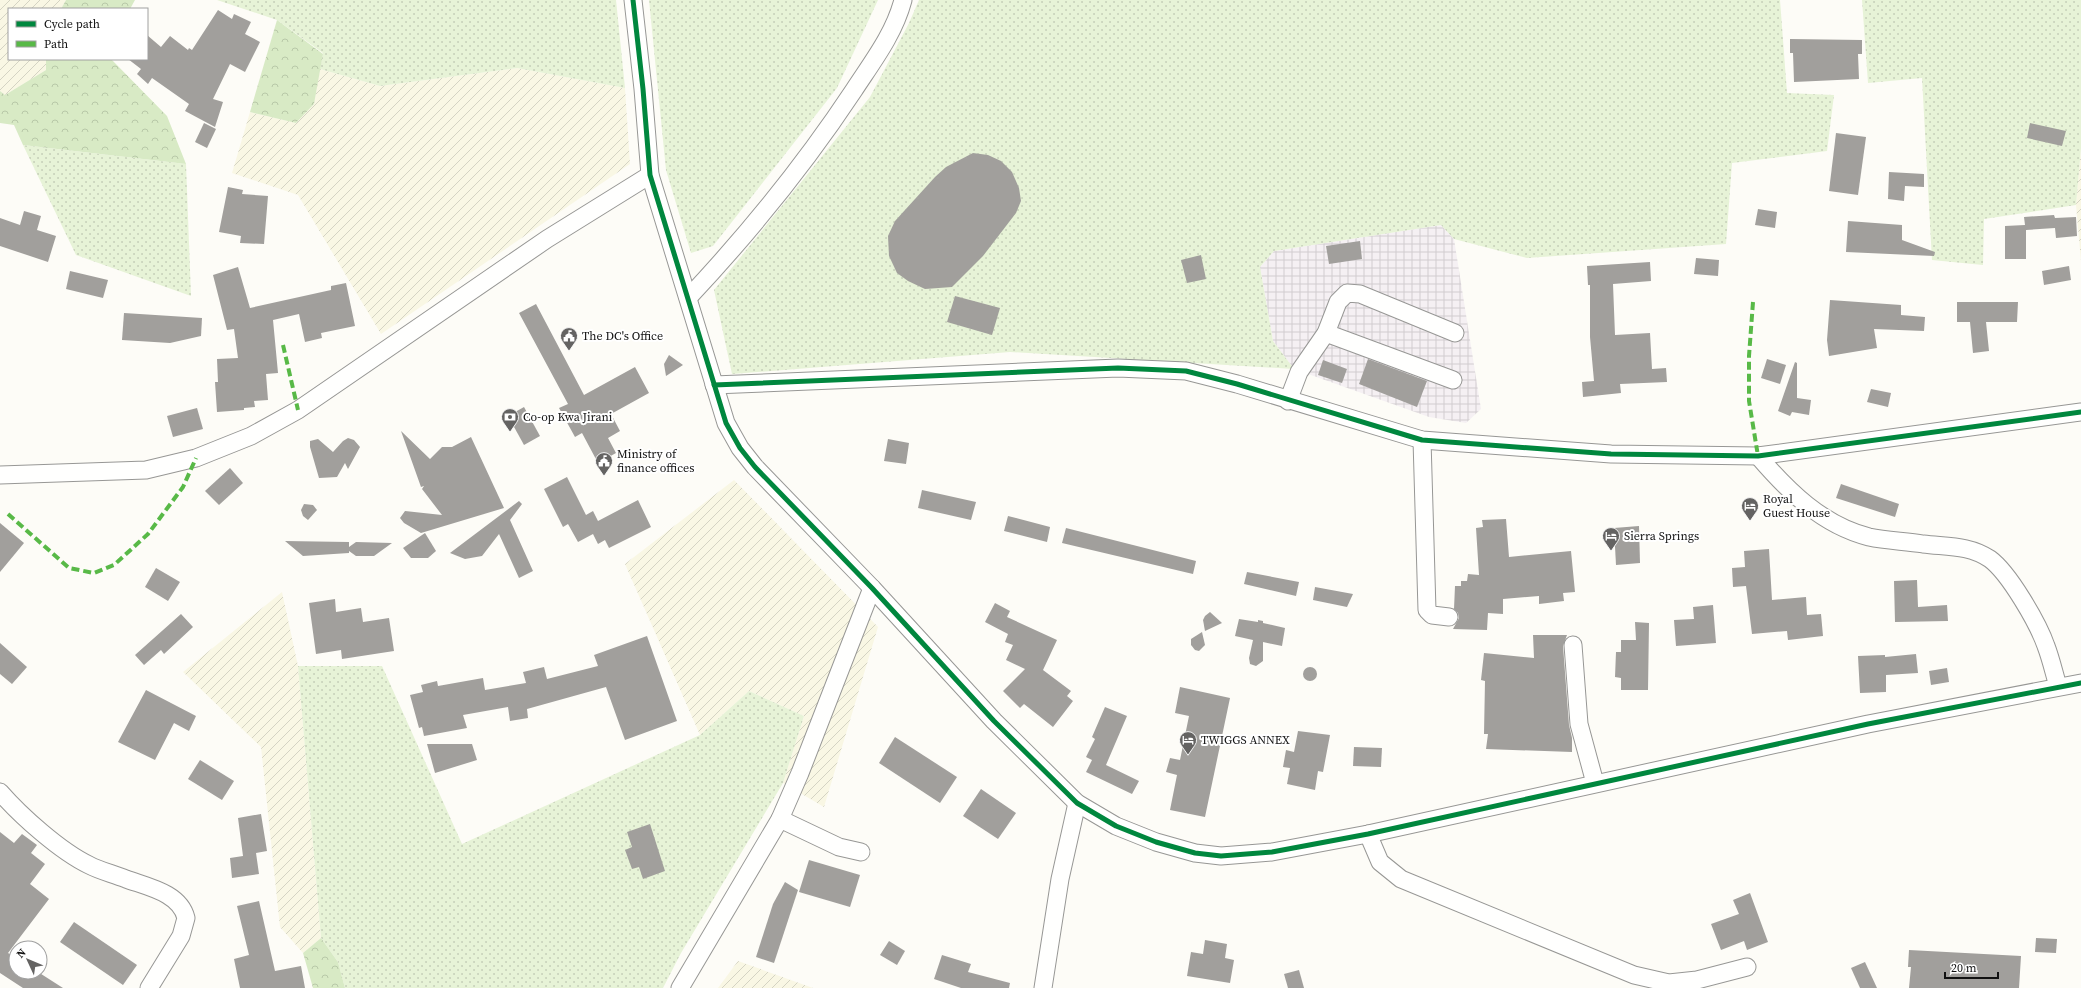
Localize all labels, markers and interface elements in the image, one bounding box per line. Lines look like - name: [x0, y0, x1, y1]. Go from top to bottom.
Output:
- legend: [8, 8, 148, 60]
- text: Cycle path: [44, 16, 100, 32]
- text: Path: [44, 36, 68, 52]
- public building icon: The DC's Office: [559, 326, 579, 351]
- place label: The DC's Office: [582, 328, 663, 344]
- bank icon: Co-op Kwa Jirani: [500, 407, 520, 432]
- place label: Co-op Kwa Jirani: [523, 409, 613, 425]
- place label: Ministry of finance offices: [617, 446, 694, 476]
- public building icon: Ministry of finance offices: [594, 451, 614, 476]
- place label: Royal Guest House: [1763, 491, 1830, 521]
- hotel icon: Royal Guest House: [1740, 496, 1760, 521]
- hotel icon: Sierra Springs: [1601, 526, 1621, 551]
- place label: Sierra Springs: [1624, 528, 1699, 544]
- hotel icon: TWIGGS ANNEX: [1178, 730, 1198, 755]
- place label: TWIGGS ANNEX: [1201, 732, 1290, 748]
- north arrow: [8, 940, 48, 980]
- text: N: [13, 945, 29, 961]
- scale bar: [1945, 954, 1998, 980]
- text: 20 m: [1951, 960, 1977, 976]

